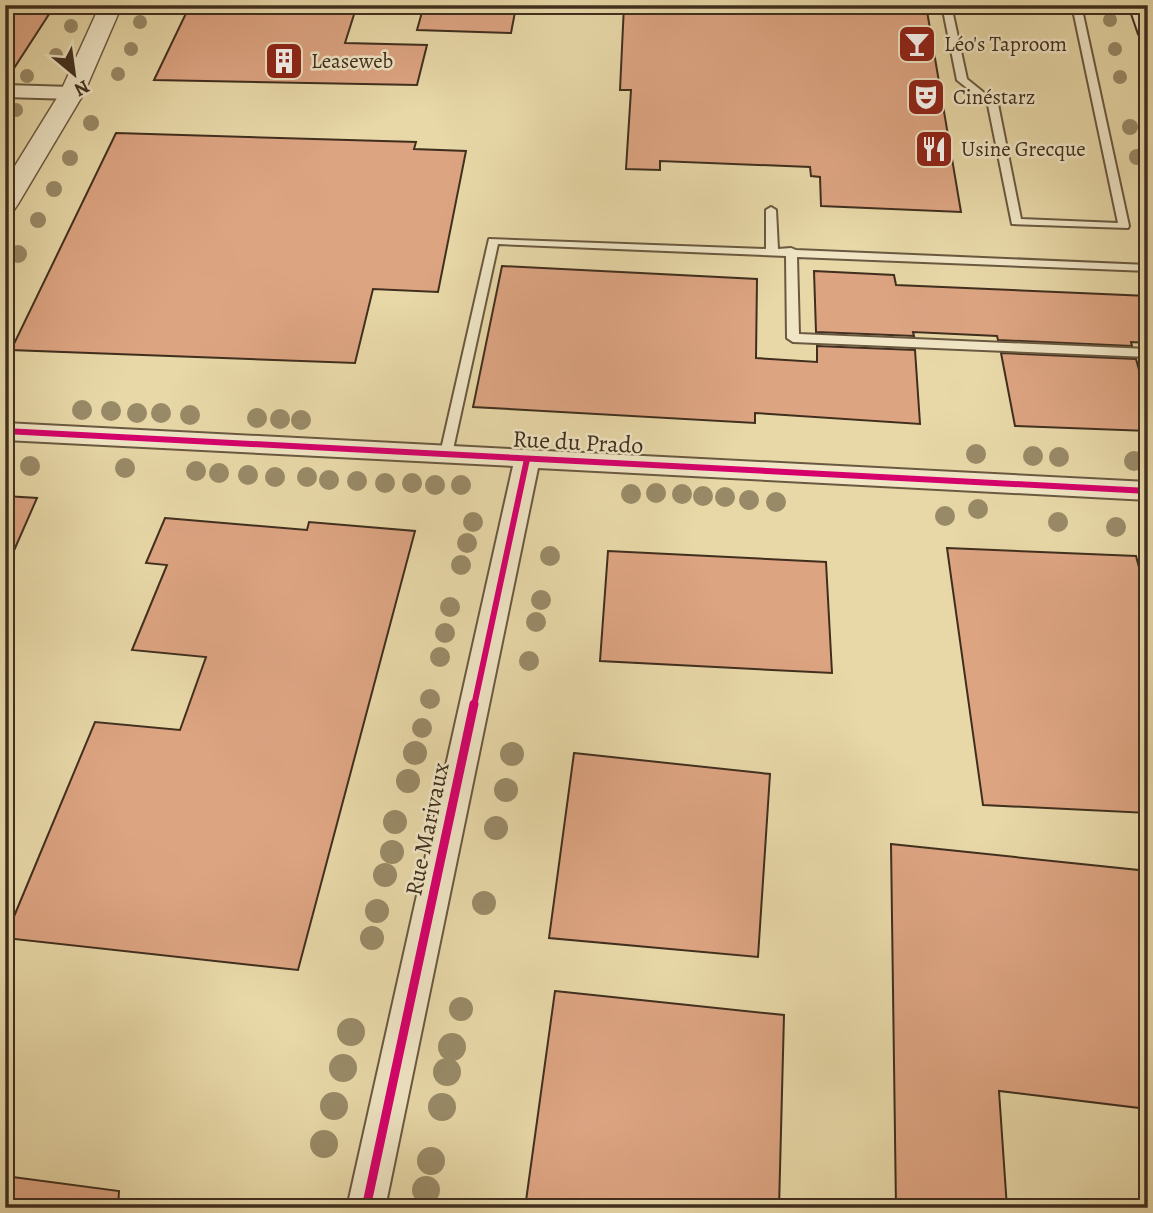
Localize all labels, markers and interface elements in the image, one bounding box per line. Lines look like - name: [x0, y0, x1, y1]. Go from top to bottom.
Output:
- bar icon: Léo's Taproom: [896, 23, 938, 65]
- place label: Léo's Taproom: [944, 30, 1067, 58]
- north arrow: [38, 38, 108, 108]
- building icon: Leaseweb: [263, 40, 305, 82]
- place label: Leaseweb: [311, 47, 393, 75]
- text: N: [69, 73, 94, 103]
- theatre icon: Cinéstarz: [905, 76, 947, 118]
- place label: Cinéstarz: [953, 83, 1035, 111]
- restaurant icon: Usine Grecque: [913, 128, 955, 170]
- place label: Usine Grecque: [961, 135, 1086, 163]
- street label: Rue du Prado: [512, 423, 644, 461]
- street label: Rue Marivaux: [397, 759, 457, 899]

